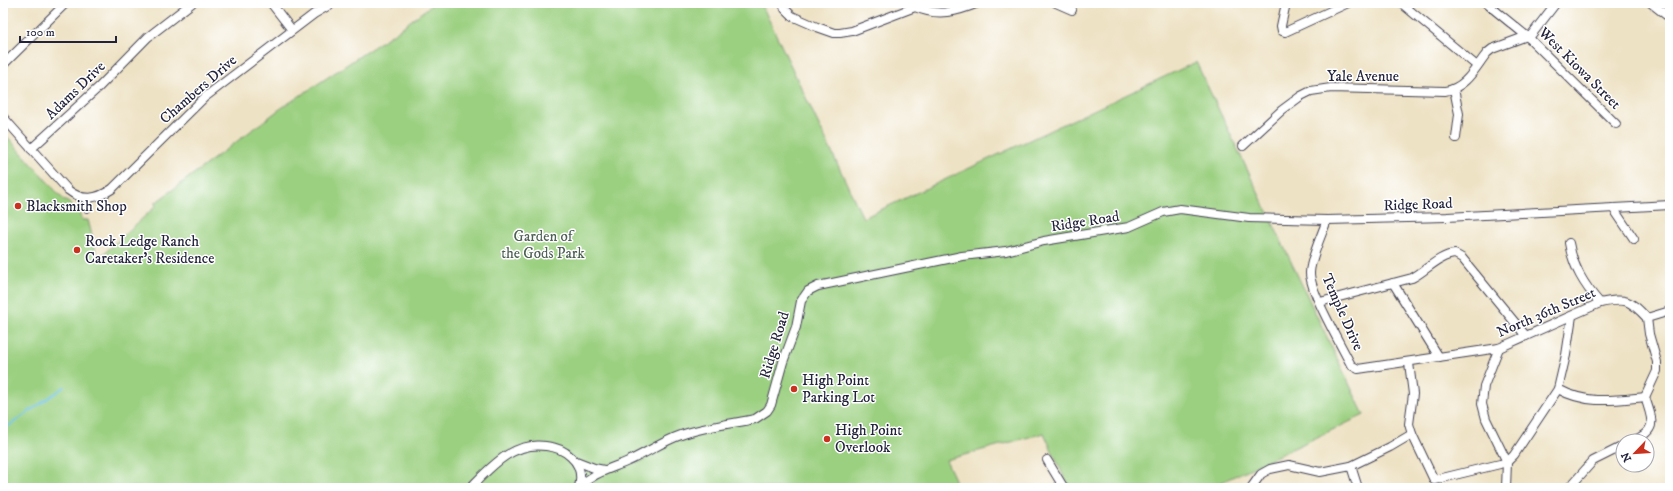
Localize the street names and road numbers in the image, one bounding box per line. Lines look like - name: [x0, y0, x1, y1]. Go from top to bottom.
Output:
- street label: West Kiowa Street: [1534, 23, 1625, 114]
- street label: Chambers Drive: [156, 51, 241, 128]
- street label: Adams Drive: [41, 57, 109, 124]
- street label: Yale Avenue: [1327, 67, 1399, 86]
- street label: Ridge Road: [1383, 194, 1453, 215]
- street label: Ridge Road: [1049, 207, 1121, 236]
- street label: Temple Drive: [1317, 271, 1368, 354]
- street label: North 36th Street: [1494, 283, 1599, 342]
- street label: Ridge Road: [755, 309, 794, 381]

